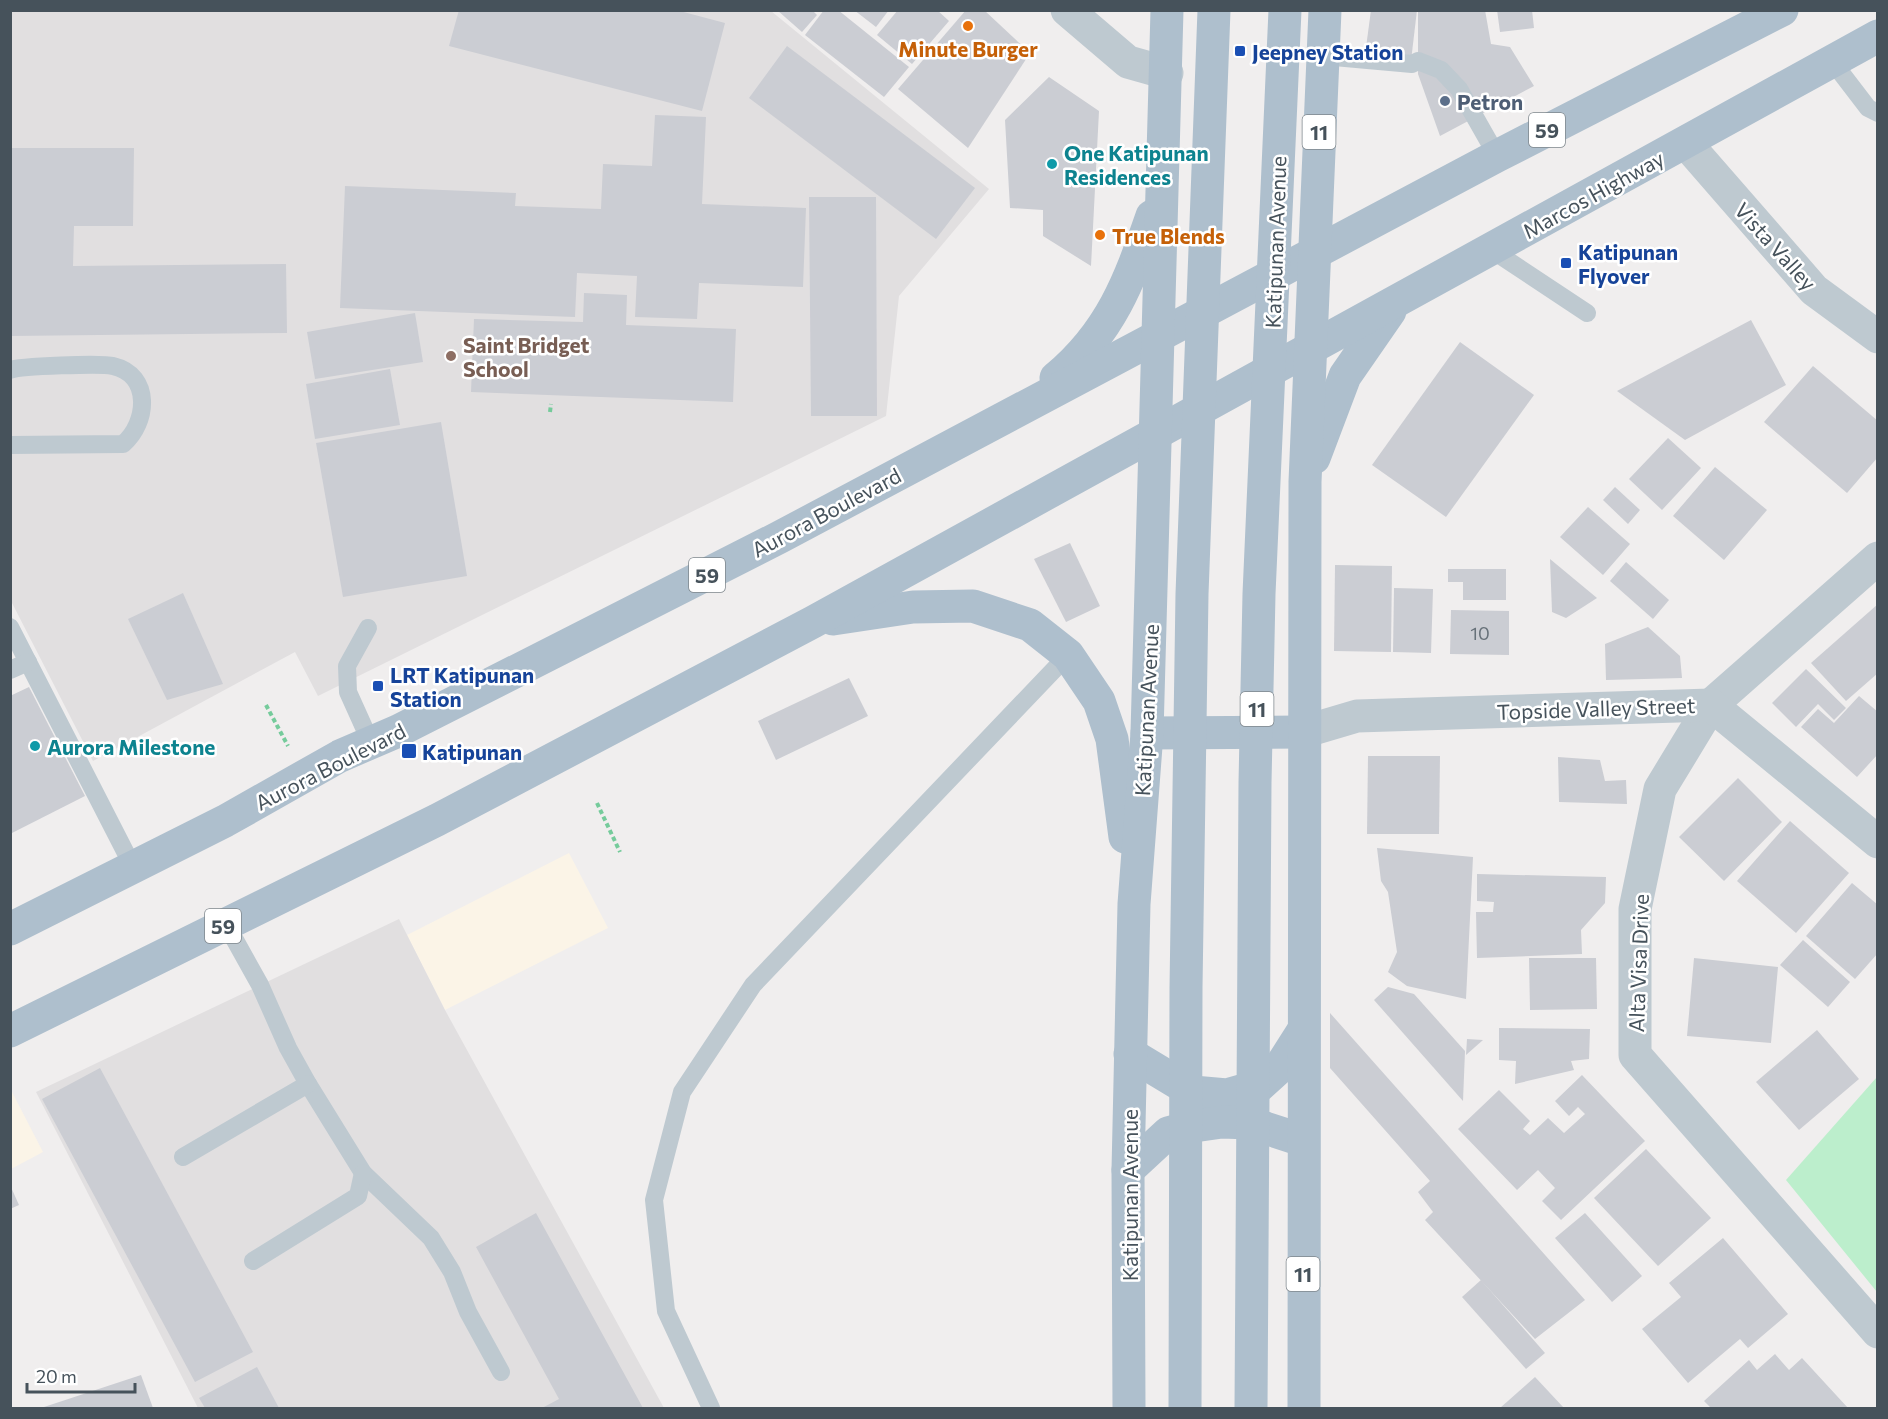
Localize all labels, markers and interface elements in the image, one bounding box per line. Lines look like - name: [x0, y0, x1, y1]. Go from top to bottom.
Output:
- marker: Minute Burger: [961, 19, 975, 33]
- place label: Minute Burger: [898, 36, 1038, 61]
- place label: Jeepney Station: [1252, 39, 1403, 64]
- marker: Jeepney Station: [1233, 44, 1247, 58]
- place label: Petron: [1457, 89, 1523, 114]
- marker: Petron: [1438, 94, 1452, 108]
- road number: 59: [1529, 113, 1565, 147]
- road number: 11: [1302, 115, 1336, 149]
- place label: One Katipunan Residences: [1064, 140, 1209, 189]
- street label: Marcos Highway: [1518, 145, 1668, 243]
- street label: Katipunan Avenue: [1260, 155, 1290, 329]
- marker: One Katipunan Residences: [1045, 157, 1059, 171]
- street label: Vista Valley: [1730, 197, 1822, 295]
- place label: True Blends: [1112, 223, 1225, 248]
- marker: True Blends: [1093, 228, 1107, 242]
- place label: Katipunan Flyover: [1578, 239, 1678, 288]
- marker: Katipunan Flyover: [1559, 256, 1573, 270]
- place label: Saint Bridget School: [463, 332, 590, 381]
- marker: Saint Bridget School: [444, 349, 458, 363]
- street label: Aurora Boulevard: [747, 462, 905, 562]
- road number: 59: [689, 558, 725, 592]
- house number: 10: [1470, 622, 1490, 644]
- street label: Katipunan Avenue: [1129, 623, 1163, 797]
- place label: LRT Katipunan Station: [390, 662, 534, 711]
- marker: LRT Katipunan Station: [371, 679, 385, 693]
- road number: 11: [1240, 692, 1274, 726]
- street label: Topside Valley Street: [1496, 692, 1696, 724]
- street label: Aurora Boulevard: [251, 717, 409, 815]
- place label: Aurora Milestone: [47, 734, 215, 759]
- marker: Aurora Milestone: [28, 739, 42, 753]
- place label: Katipunan: [422, 739, 522, 764]
- marker: Katipunan: [400, 742, 418, 760]
- street label: Alta Visa Drive: [1623, 893, 1653, 1033]
- road number: 59: [205, 909, 241, 943]
- street label: Katipunan Avenue: [1117, 1109, 1142, 1281]
- road number: 11: [1286, 1257, 1320, 1291]
- scale bar: [27, 1356, 135, 1394]
- text: 20 m: [36, 1365, 77, 1387]

